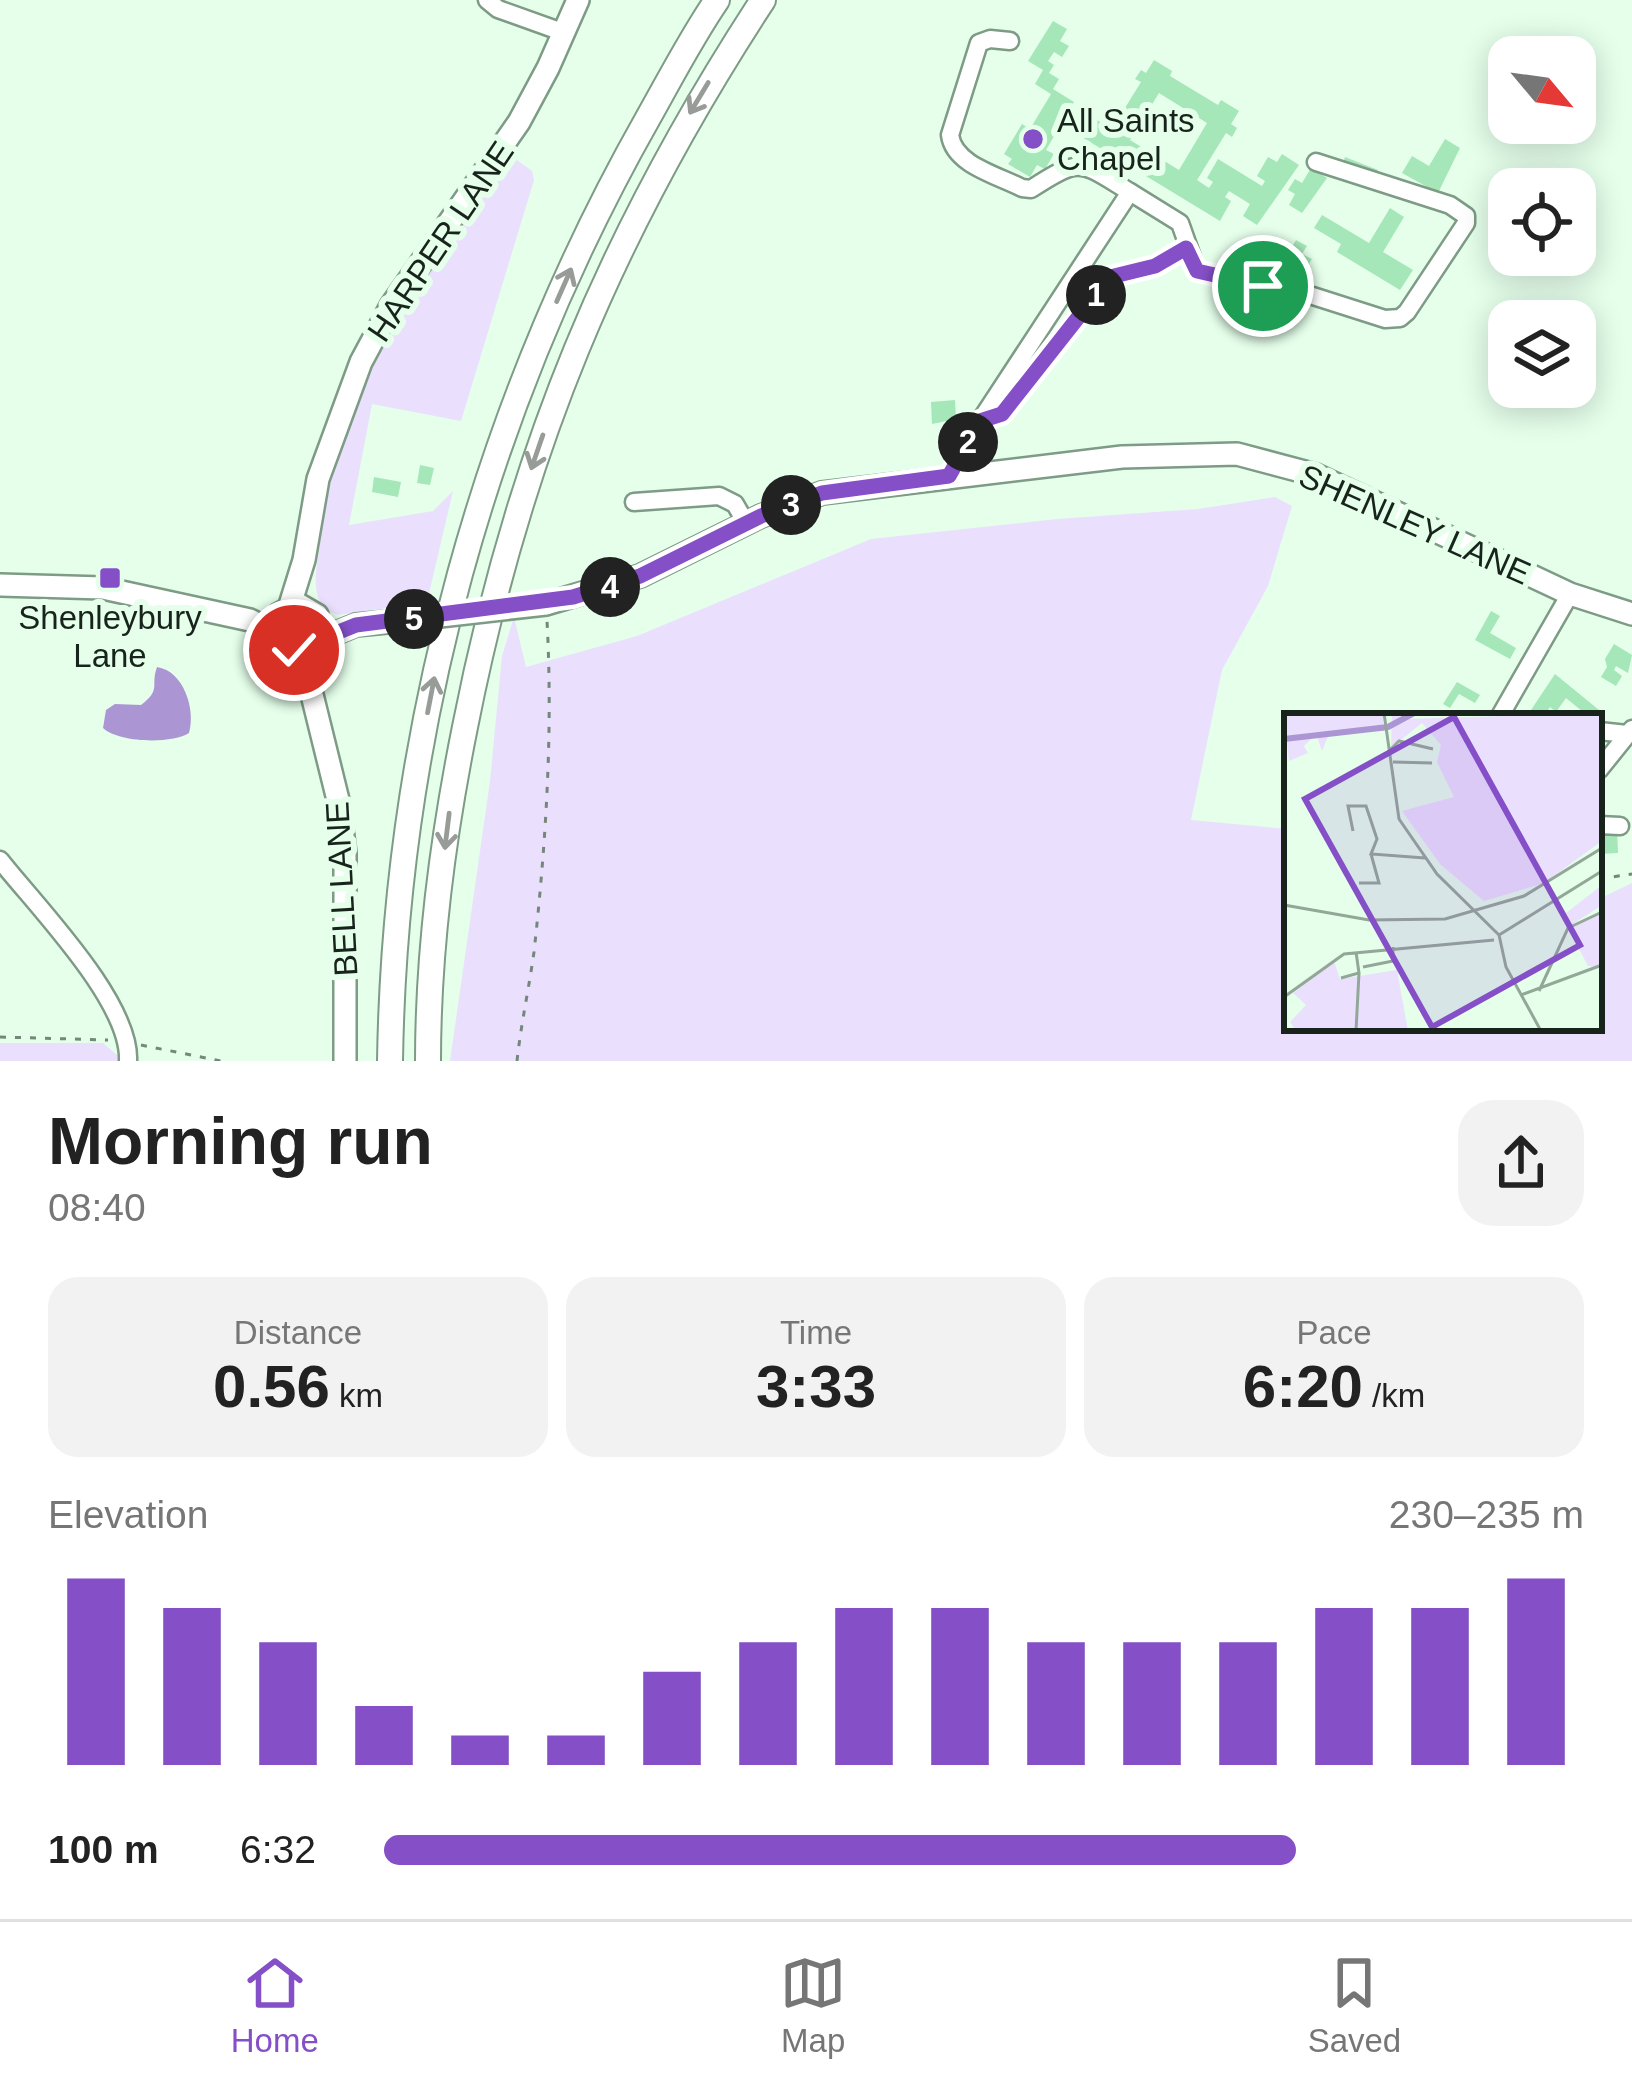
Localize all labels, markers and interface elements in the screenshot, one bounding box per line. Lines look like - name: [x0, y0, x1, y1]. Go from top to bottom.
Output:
- north arrow: [1488, 36, 1596, 144]
- map controls: [1488, 36, 1596, 408]
- one-way arrow: [687, 80, 711, 114]
- place label: All Saints Chapel: [1057, 102, 1195, 177]
- marker: All Saints Chapel: [1020, 126, 1046, 152]
- street label: HARPER LANE: [360, 134, 521, 348]
- button: locate: [1488, 168, 1596, 276]
- pin: [1212, 235, 1314, 337]
- icon: arrive: [1230, 253, 1296, 319]
- pin: 1: [1066, 265, 1126, 325]
- one-way arrow: [554, 267, 576, 303]
- text: 1: [1087, 276, 1105, 313]
- button: layers: [1488, 300, 1596, 408]
- pin: 2: [938, 412, 998, 472]
- text: 2: [959, 423, 977, 460]
- one-way arrow: [524, 432, 546, 470]
- street label: SHENLEY LANE: [1294, 457, 1536, 592]
- pin: 3: [761, 475, 821, 535]
- text: 3: [782, 486, 800, 523]
- pin: 4: [580, 557, 640, 617]
- marker: Shenleybury Lane: [97, 565, 123, 591]
- text: 4: [601, 568, 619, 605]
- pin: 5: [384, 589, 444, 649]
- place label: Shenleybury Lane: [18, 599, 202, 674]
- pin: [243, 599, 345, 701]
- text: 5: [405, 600, 423, 637]
- icon: check: [261, 617, 327, 683]
- one-way arrow: [421, 676, 443, 715]
- inset map: [1284, 713, 1602, 1031]
- street label: BELL LANE: [318, 801, 365, 977]
- one-way arrow: [435, 811, 457, 850]
- button: share: [1458, 1100, 1584, 1226]
- text: Morning run: [48, 1104, 433, 1178]
- text: 08:40: [48, 1186, 146, 1229]
- text: Distance: [234, 1314, 362, 1351]
- text: Time: [780, 1314, 852, 1351]
- text: Pace: [1296, 1314, 1372, 1351]
- text: 0.56: [213, 1353, 330, 1420]
- text: 3:33: [756, 1353, 876, 1420]
- text: 6:20: [1243, 1353, 1363, 1420]
- text: km: [330, 1377, 383, 1414]
- text: /km: [1363, 1377, 1425, 1414]
- text: Elevation: [48, 1493, 208, 1536]
- text: 230–235 m: [1389, 1493, 1584, 1536]
- text: 100 m: [48, 1828, 159, 1871]
- text: 6:32: [240, 1828, 316, 1871]
- tab: Home: [231, 1950, 319, 2060]
- tab: Map: [780, 1950, 846, 2060]
- tab: Saved: [1308, 1950, 1401, 2060]

